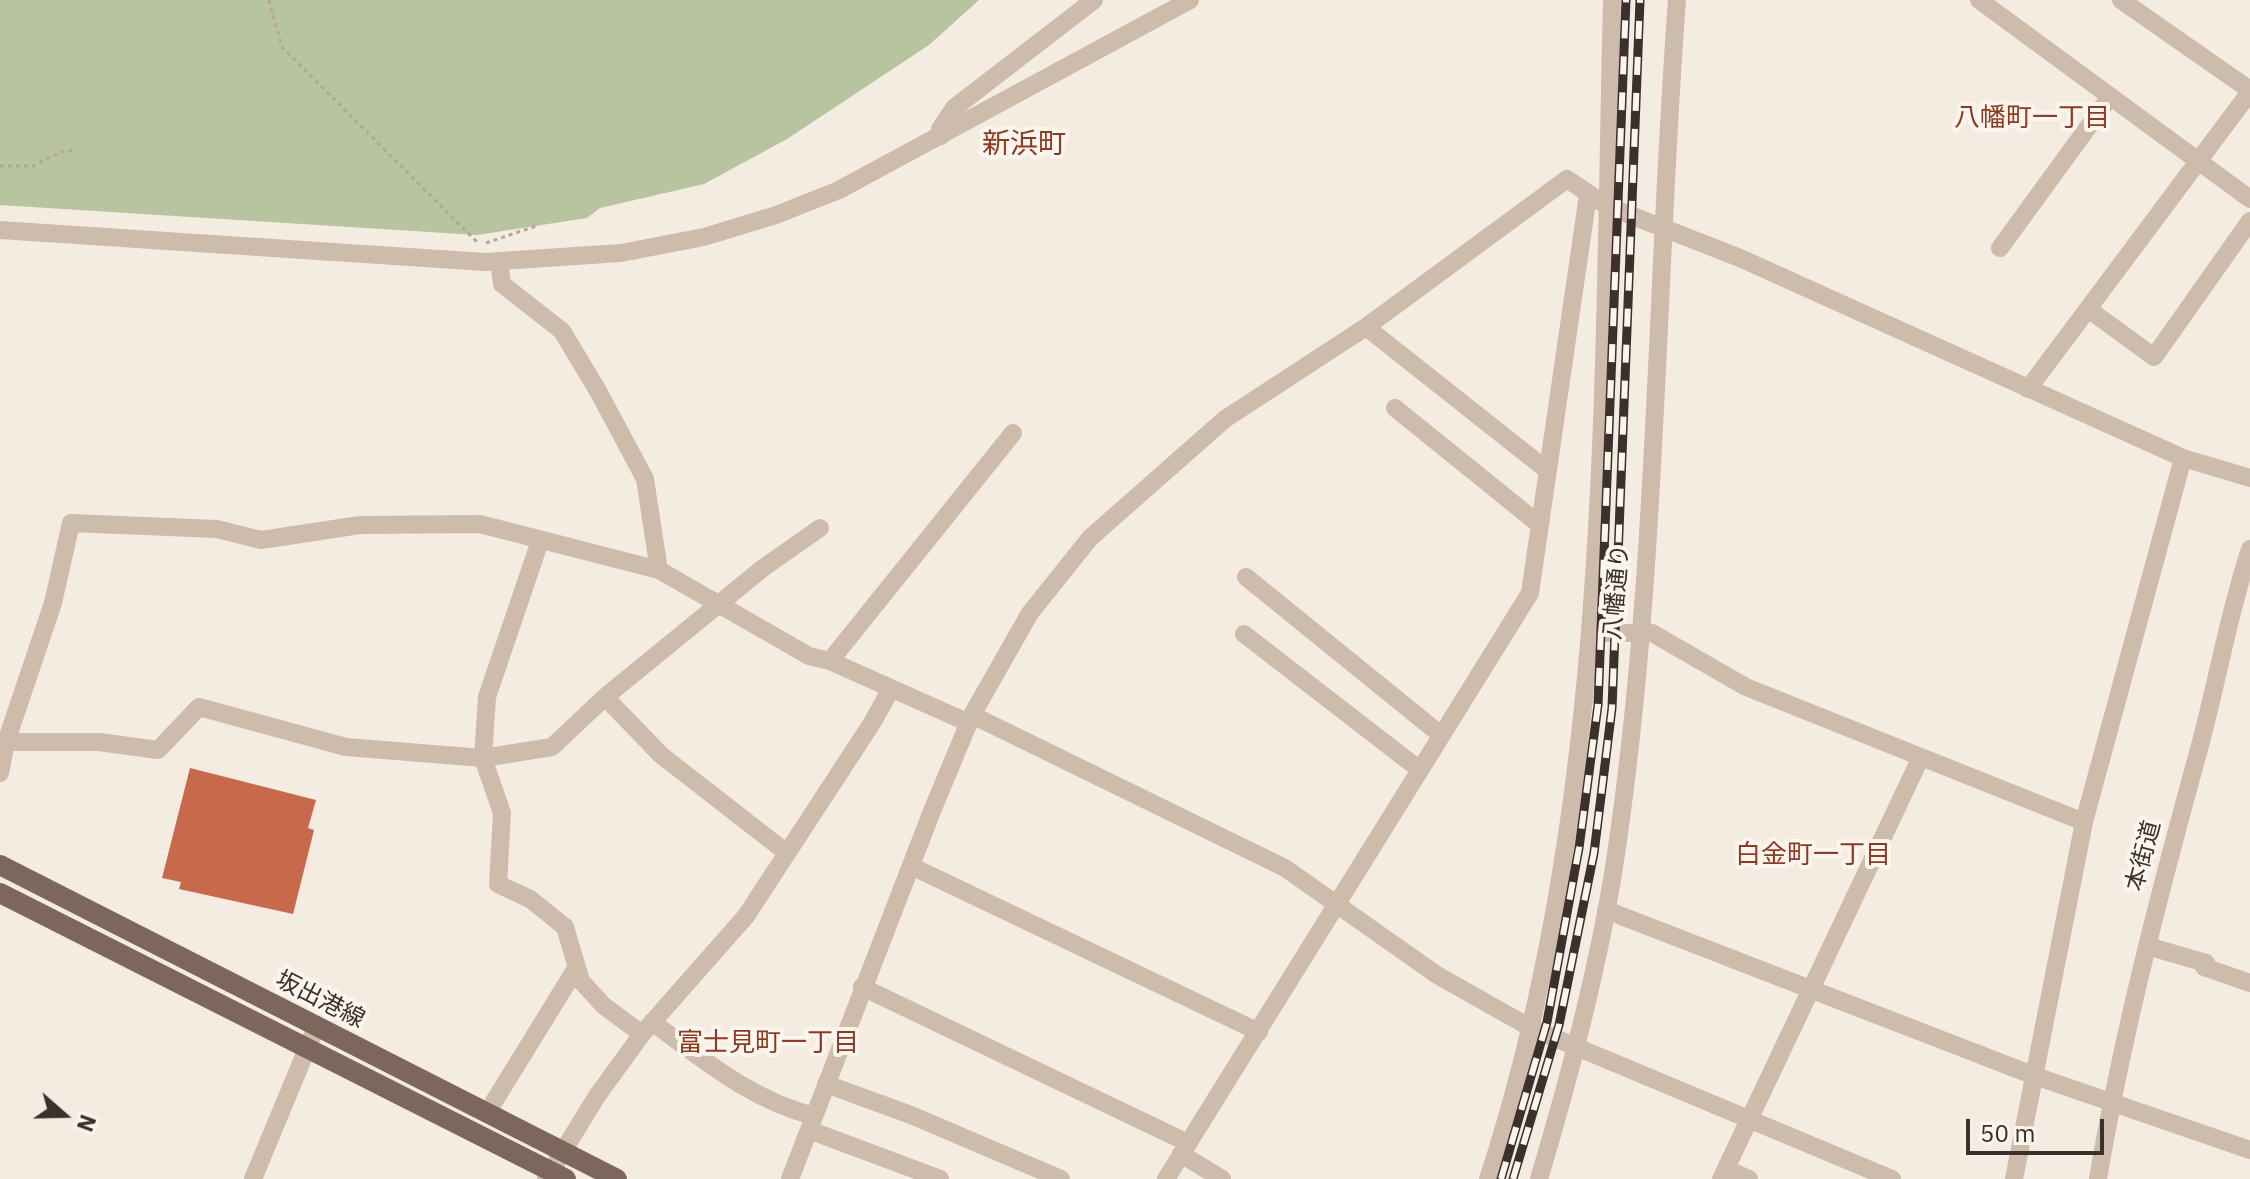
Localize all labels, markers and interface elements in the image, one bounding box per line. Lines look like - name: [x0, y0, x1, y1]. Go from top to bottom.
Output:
- district label: 八幡町一丁目: [1954, 102, 2110, 134]
- district label: 新浜町: [982, 128, 1066, 162]
- street label: 八幡通り: [1598, 543, 1636, 641]
- street label: 本街道: [2121, 817, 2167, 895]
- district label: 白金町一丁目: [1735, 839, 1891, 871]
- street label: 坂出港線: [271, 965, 369, 1035]
- district label: 富士見町一丁目: [677, 1027, 859, 1059]
- north arrow: [24, 1075, 104, 1155]
- scale bar: [1970, 1103, 2108, 1153]
- text: N: [71, 1111, 103, 1136]
- text: 50 m: [1980, 1117, 2035, 1149]

